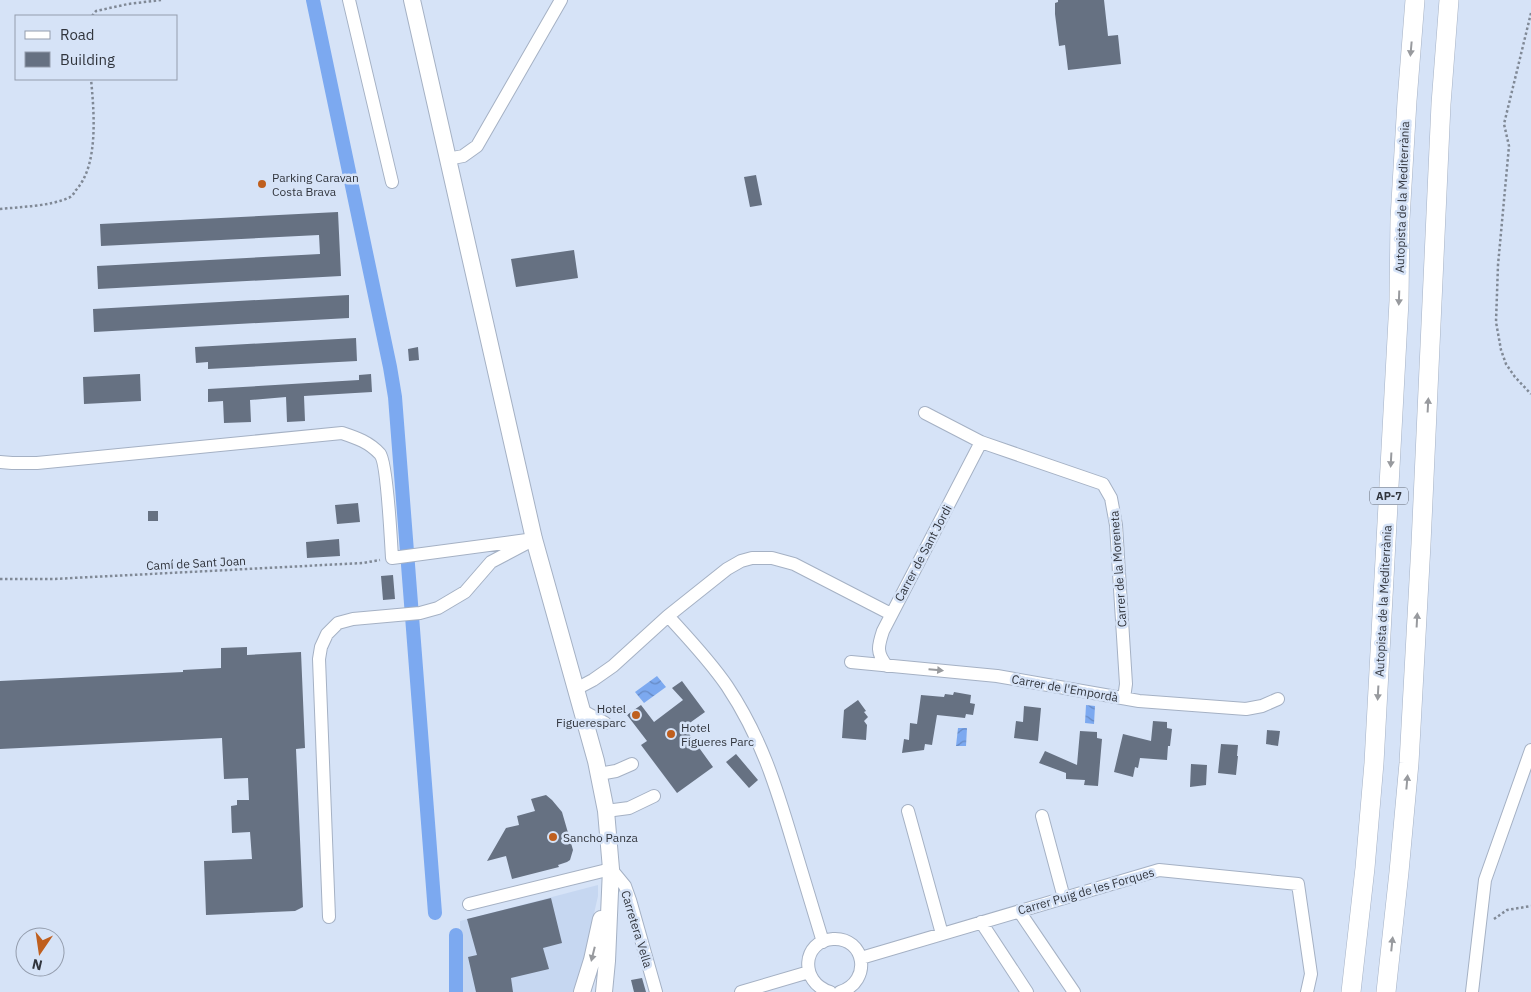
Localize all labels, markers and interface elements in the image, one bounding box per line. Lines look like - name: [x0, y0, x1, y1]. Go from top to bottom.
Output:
- legend: [15, 15, 178, 80]
- text: Road: [60, 25, 95, 44]
- one-way arrow: [1407, 41, 1415, 57]
- text: Building: [60, 50, 115, 69]
- street label: Autopista de la Mediterrània: [1392, 120, 1412, 273]
- place label: Parking Caravan Costa Brava: [272, 170, 359, 199]
- marker: Parking Caravan Costa Brava: [256, 178, 268, 190]
- one-way arrow: [1394, 290, 1402, 306]
- one-way arrow: [1424, 397, 1432, 413]
- one-way arrow: [1386, 453, 1394, 469]
- road number: AP-7: [1370, 488, 1408, 504]
- street label: Carrer de Sant Jordi: [891, 502, 955, 604]
- street label: Carrer de la Moreneta: [1106, 510, 1130, 628]
- street label: Autopista de la Mediterrània: [1372, 524, 1394, 677]
- street label: Camí de Sant Joan: [146, 553, 246, 573]
- one-way arrow: [1413, 611, 1421, 627]
- one-way arrow: [928, 666, 944, 674]
- street label: Carrer de l'Empordà: [1011, 671, 1120, 705]
- one-way arrow: [1374, 685, 1382, 701]
- place label: Hotel Figueresparc: [556, 701, 626, 730]
- marker: Hotel Figueresparc: [630, 709, 642, 721]
- place label: Hotel Figueres Parc: [681, 720, 754, 749]
- marker: Hotel Figueres Parc: [665, 728, 677, 740]
- one-way arrow: [1403, 774, 1411, 790]
- place label: Sancho Panza: [563, 830, 639, 845]
- marker: Sancho Panza: [547, 831, 559, 843]
- street label: Carrer Puig de les Forques: [1016, 864, 1156, 918]
- street label: Carretera Vella: [618, 889, 656, 970]
- north arrow: [15, 927, 65, 977]
- one-way arrow: [1388, 935, 1396, 951]
- one-way arrow: [589, 947, 597, 962]
- text: N: [30, 955, 44, 975]

